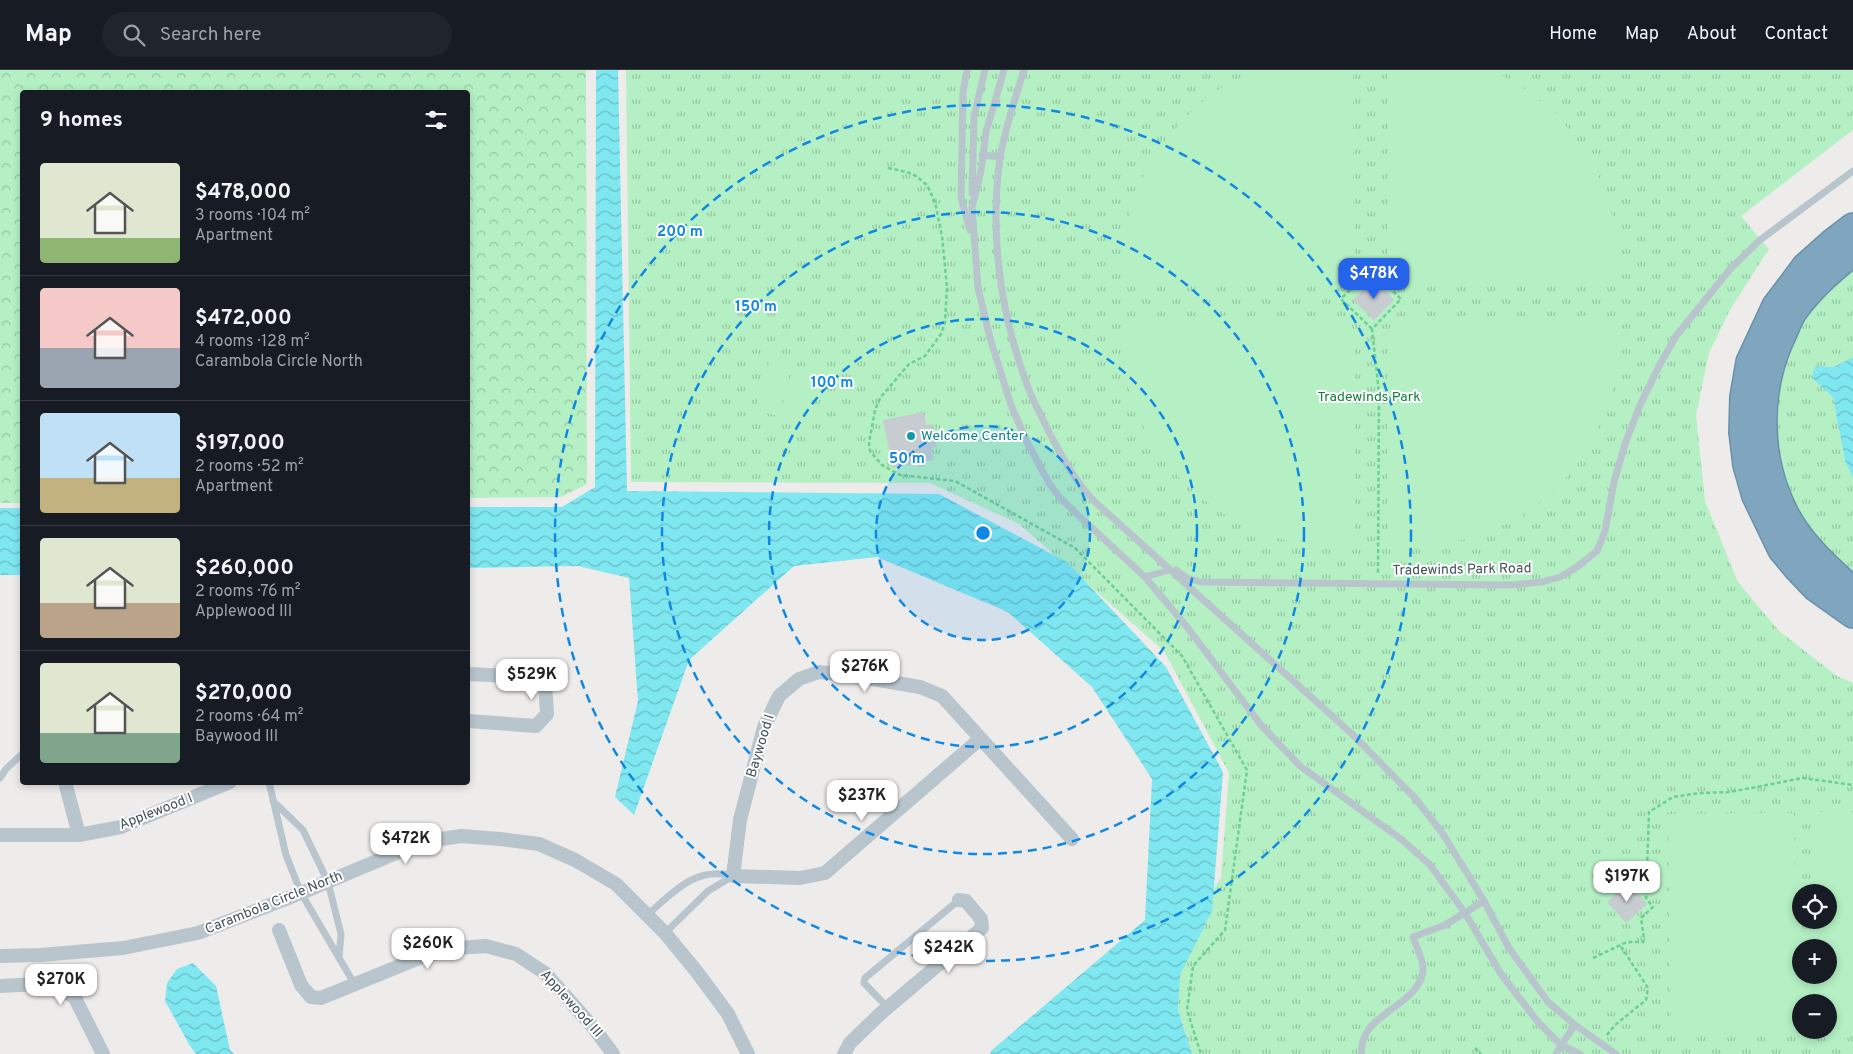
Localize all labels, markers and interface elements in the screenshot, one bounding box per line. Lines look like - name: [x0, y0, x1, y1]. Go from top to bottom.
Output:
- search box: [102, 12, 452, 57]
- text: Map: [25, 20, 72, 50]
- icon: search: [120, 21, 148, 49]
- text: Search here: [160, 23, 261, 47]
- text: Home: [1549, 23, 1597, 46]
- text: Map: [1625, 23, 1659, 46]
- text: About: [1687, 23, 1736, 46]
- text: Contact: [1764, 23, 1828, 46]
- icon: filters: [422, 106, 450, 134]
- text: 9 homes: [40, 107, 123, 134]
- text: $478,000: [195, 179, 291, 206]
- icon: home: [80, 183, 140, 243]
- text: 3 rooms · 104 m²: [195, 206, 310, 226]
- text: 200 m: [657, 223, 703, 242]
- text: Apartment: [195, 226, 273, 246]
- pin: $478K: [1339, 258, 1409, 300]
- text: $478K: [1349, 264, 1399, 284]
- text: 150 m: [735, 298, 777, 317]
- text: $472,000: [195, 305, 292, 332]
- icon: home: [80, 308, 140, 368]
- text: 4 rooms · 128 m²: [195, 332, 310, 352]
- text: Carambola Circle North: [195, 352, 363, 372]
- text: 100 m: [811, 374, 853, 393]
- park label: Tradewinds Park: [1317, 389, 1421, 406]
- place label: Welcome Center: [921, 428, 1025, 445]
- text: $197,000: [195, 430, 285, 457]
- marker: Welcome Center: [905, 430, 917, 442]
- icon: home: [80, 433, 140, 493]
- text: 50 m: [889, 450, 925, 469]
- text: 2 rooms · 52 m²: [195, 457, 304, 477]
- text: Apartment: [195, 477, 273, 497]
- centre of rings: [974, 524, 992, 542]
- text: $260,000: [195, 555, 294, 582]
- icon: home: [80, 558, 140, 618]
- street label: Tradewinds Park Road: [1392, 560, 1532, 580]
- text: 2 rooms · 76 m²: [195, 582, 301, 602]
- text: Applewood III: [195, 602, 292, 622]
- pin: $276K: [830, 650, 900, 693]
- text: $276K: [841, 657, 889, 677]
- pin: $529K: [497, 658, 567, 701]
- text: $529K: [507, 665, 557, 685]
- text: $270,000: [195, 680, 292, 707]
- icon: home: [80, 683, 140, 743]
- text: 2 rooms · 64 m²: [195, 707, 304, 727]
- street label: Baywood I: [743, 712, 779, 780]
- text: Baywood III: [195, 727, 278, 747]
- pin: $237K: [827, 780, 897, 822]
- text: $237K: [838, 786, 886, 806]
- street label: Applewood I: [117, 790, 195, 834]
- pin: $472K: [371, 822, 441, 865]
- text: $472K: [381, 829, 431, 849]
- pin: $197K: [1592, 860, 1662, 903]
- text: $197K: [1604, 867, 1650, 887]
- street label: Carambola Circle North: [203, 868, 345, 938]
- map controls: [1792, 884, 1837, 1039]
- button: locate: [1792, 884, 1837, 929]
- pin: $260K: [393, 928, 463, 970]
- pin: $242K: [914, 932, 984, 974]
- text: $260K: [402, 934, 454, 954]
- text: $242K: [924, 938, 974, 958]
- button: +: [1792, 939, 1837, 984]
- pin: $270K: [26, 964, 96, 1006]
- street label: Applewood III: [536, 967, 606, 1041]
- text: $270K: [36, 970, 86, 990]
- button: −: [1792, 994, 1837, 1039]

